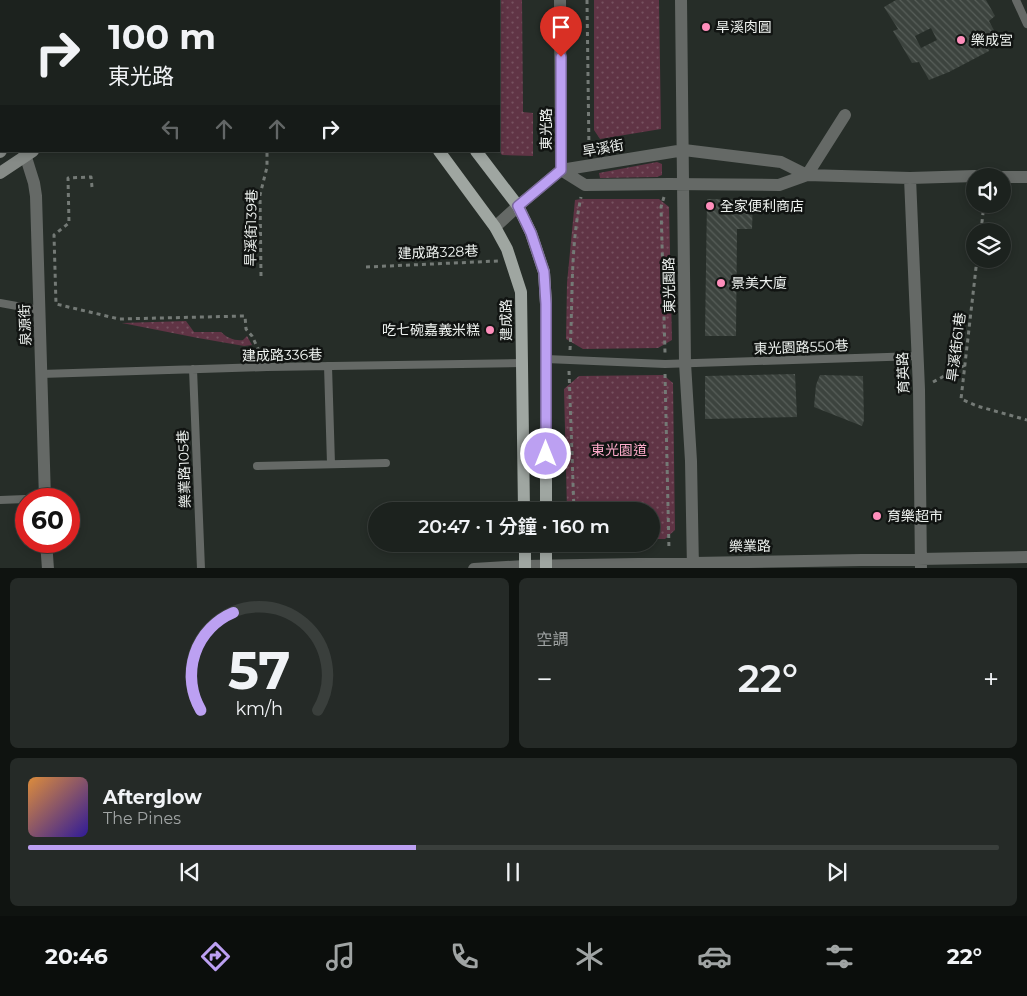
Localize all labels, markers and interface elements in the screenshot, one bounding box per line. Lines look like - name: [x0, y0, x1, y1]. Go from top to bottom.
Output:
- pin: [540, 6, 582, 57]
- icon: arrive: [547, 13, 575, 41]
- text: 100 m: [108, 15, 216, 58]
- place label: 旱溪肉圓: [716, 18, 772, 36]
- icon: right: [25, 20, 90, 85]
- marker: 旱溪肉圓: [700, 21, 712, 33]
- place label: 樂成宮: [971, 31, 1013, 49]
- marker: 樂成宮: [955, 34, 967, 46]
- text: 東光路: [108, 63, 174, 90]
- street label: 東光路: [537, 108, 555, 150]
- icon: left: [157, 115, 185, 143]
- icon: ahead: [210, 115, 238, 143]
- icon: ahead: [263, 115, 291, 143]
- icon: right: [316, 115, 344, 143]
- street label: 旱溪街: [581, 135, 625, 161]
- map controls: [966, 168, 1011, 268]
- button: sound: [966, 168, 1011, 213]
- street label: 旱溪街139巷: [241, 189, 261, 267]
- place label: 全家便利商店: [720, 197, 804, 215]
- marker: 全家便利商店: [704, 200, 716, 212]
- button: layers: [966, 223, 1011, 268]
- street label: 建成路328巷: [397, 242, 479, 262]
- street label: 東光園路: [660, 257, 678, 313]
- place label: 景美大廈: [731, 274, 787, 292]
- marker: 景美大廈: [715, 277, 727, 289]
- street label: 建成路: [497, 299, 515, 341]
- street label: 泉源街: [15, 304, 35, 346]
- street label: 旱溪街61巷: [943, 311, 969, 383]
- place label: 吃七碗嘉義米糕: [382, 321, 480, 339]
- marker: 吃七碗嘉義米糕: [484, 324, 496, 336]
- street label: 東光園路550巷: [753, 336, 849, 358]
- street label: 建成路336巷: [242, 345, 322, 365]
- street label: 育英路: [893, 352, 913, 394]
- position arrow: [519, 427, 571, 479]
- street label: 樂業路105巷: [174, 430, 194, 508]
- park label: 東光園道: [591, 441, 647, 459]
- speed limit sign: 60: [15, 488, 80, 553]
- place label: 育樂超市: [887, 507, 943, 525]
- marker: 育樂超市: [871, 510, 883, 522]
- text: 20:47 · 1 分鐘 · 160 m: [418, 515, 610, 538]
- street label: 樂業路: [729, 537, 771, 555]
- text: 空調: [537, 630, 569, 649]
- text: 57: [228, 639, 291, 702]
- text: 22°: [738, 655, 798, 702]
- text: −: [537, 662, 553, 696]
- text: +: [983, 662, 999, 696]
- text: km/h: [235, 698, 283, 719]
- text: Afterglow: [103, 786, 202, 809]
- text: The Pines: [103, 809, 181, 828]
- icon: previous: [176, 858, 204, 886]
- icon: pause: [499, 858, 527, 886]
- icon: next: [823, 858, 851, 886]
- icon: directions: [198, 939, 233, 974]
- icon: music: [323, 939, 358, 974]
- icon: phone: [447, 939, 482, 974]
- icon: climate: [572, 939, 607, 974]
- icon: car: [697, 939, 732, 974]
- icon: filters: [822, 939, 857, 974]
- text: 20:46: [45, 943, 108, 970]
- text: 22°: [947, 943, 982, 970]

